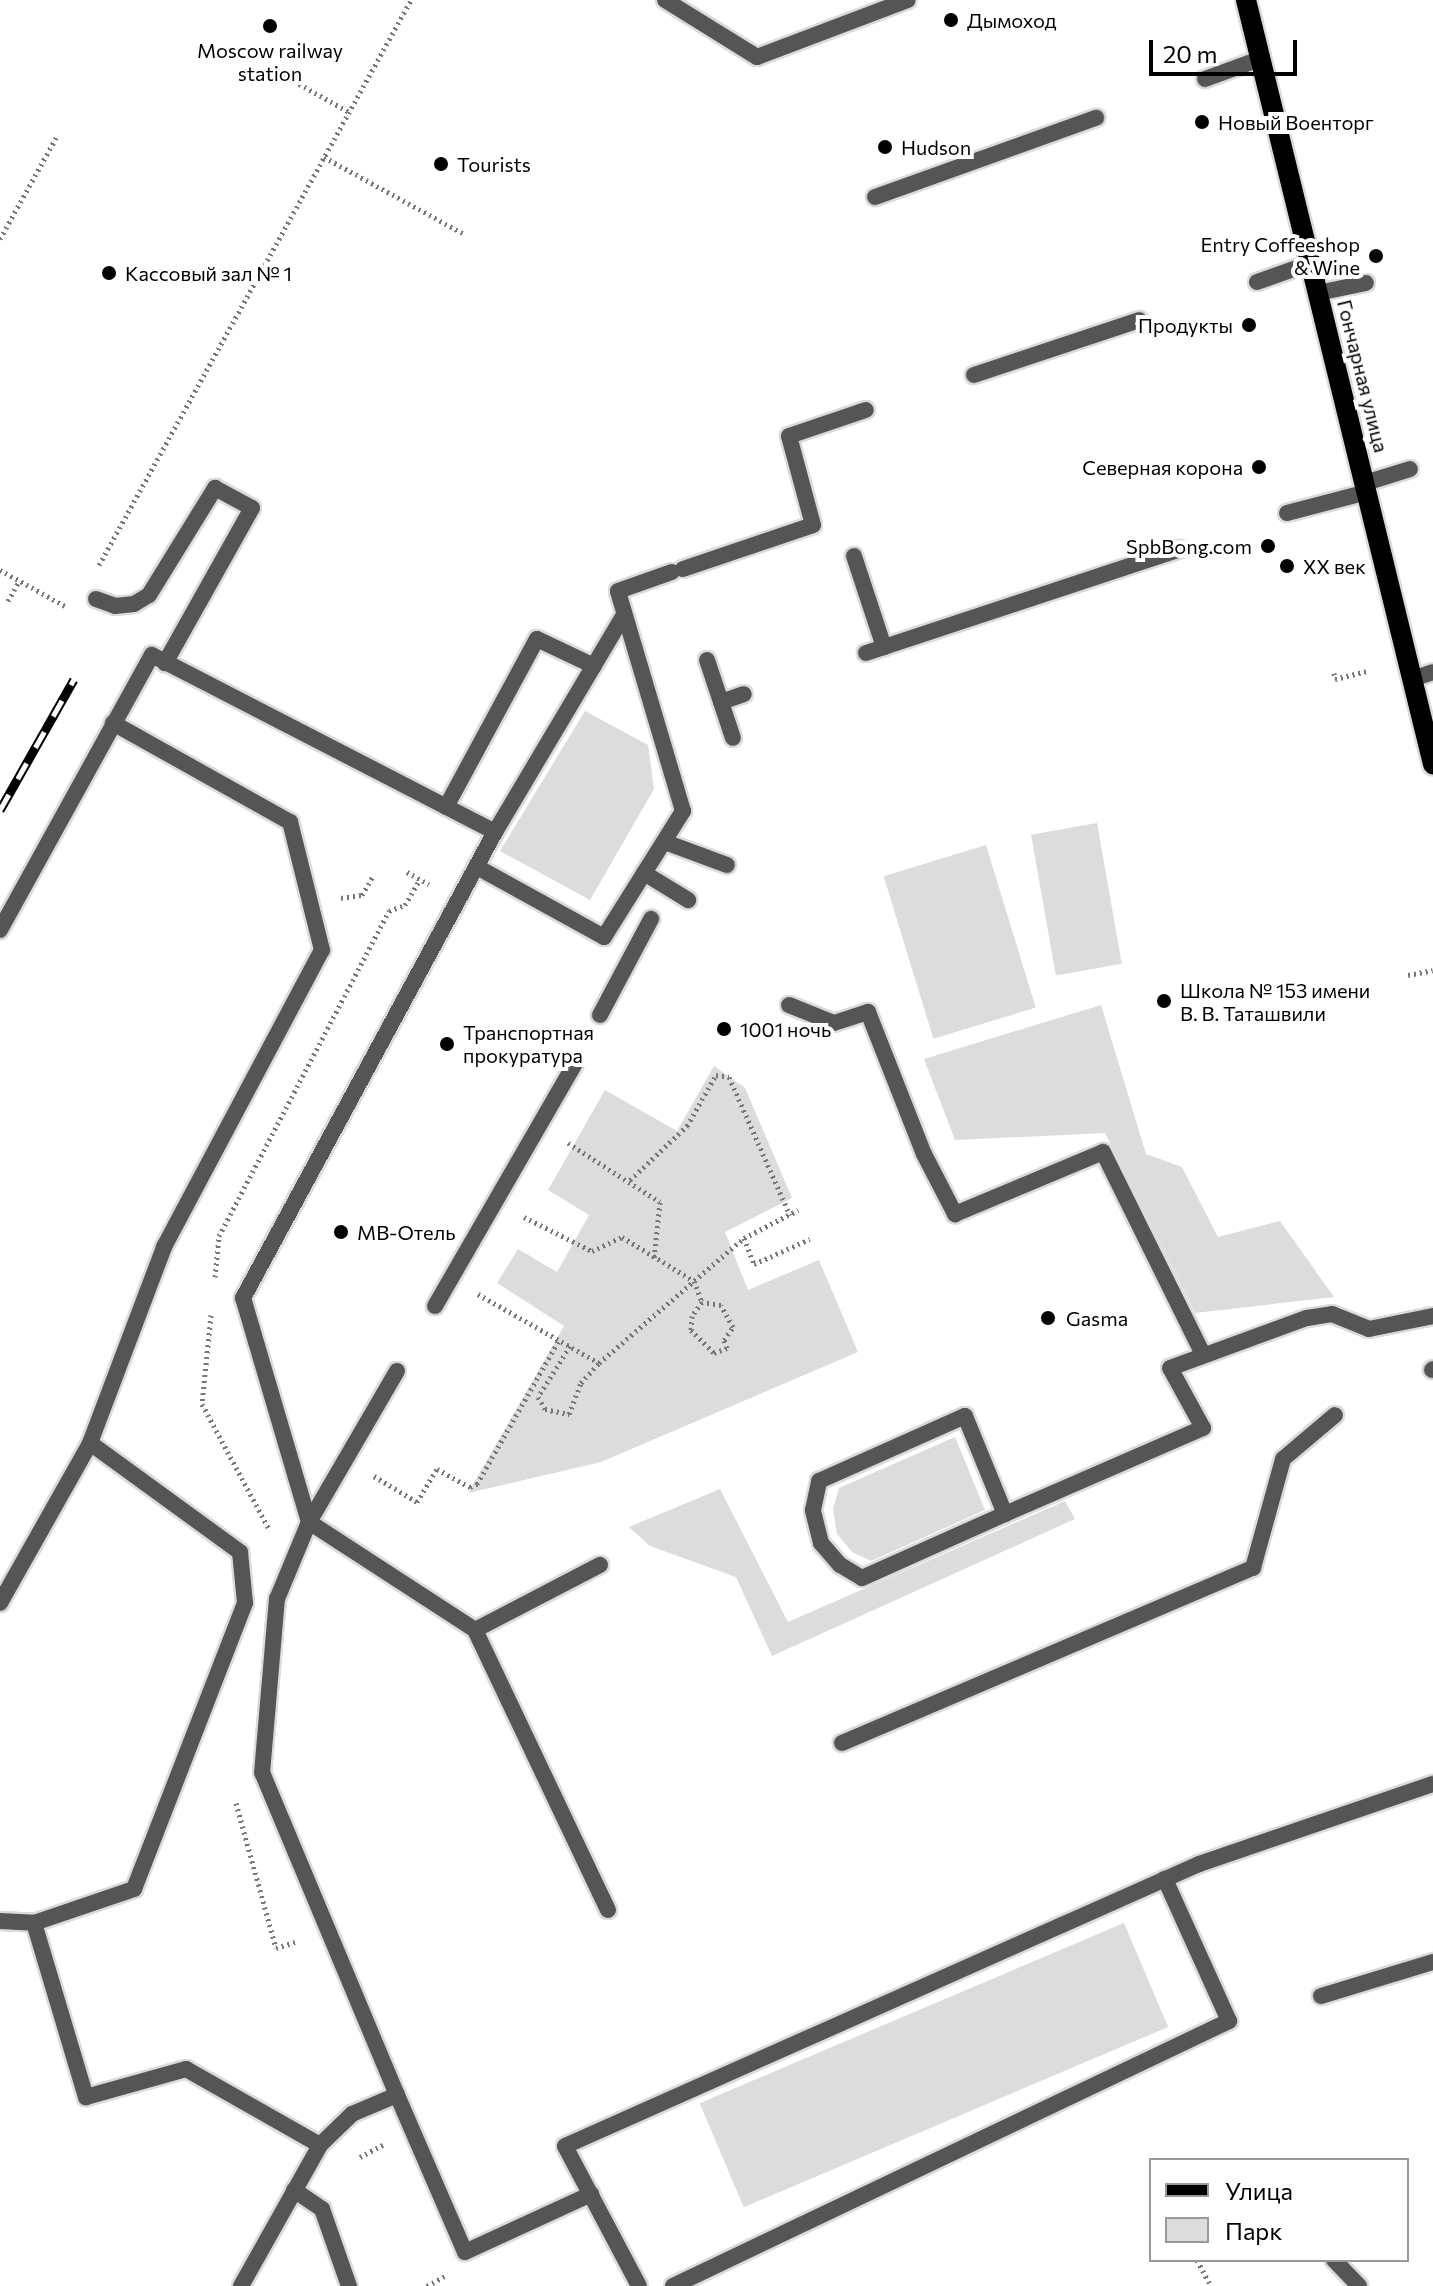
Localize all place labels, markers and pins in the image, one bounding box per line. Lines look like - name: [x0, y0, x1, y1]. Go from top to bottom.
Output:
- place label: Дымоход: [967, 8, 1057, 32]
- marker: Дымоход: [942, 11, 960, 29]
- marker: Moscow railway station: [261, 17, 279, 35]
- place label: Moscow railway station: [197, 38, 343, 85]
- place label: Новый Военторг: [1218, 110, 1374, 134]
- marker: Новый Военторг: [1193, 113, 1211, 131]
- place label: Hudson: [901, 135, 971, 159]
- marker: Hudson: [876, 138, 894, 156]
- place label: Tourists: [457, 152, 531, 176]
- marker: Tourists: [432, 155, 450, 173]
- place label: Entry Coffeeshop & Wine: [1200, 232, 1360, 279]
- marker: Entry Coffeeshop & Wine: [1367, 247, 1385, 265]
- place label: Кассовый зал № 1: [125, 261, 292, 285]
- marker: Кассовый зал № 1: [100, 264, 118, 282]
- place label: Продукты: [1138, 313, 1233, 337]
- marker: Продукты: [1240, 316, 1258, 334]
- place label: Северная корона: [1082, 455, 1243, 479]
- marker: Северная корона: [1250, 458, 1268, 476]
- place label: SpbBong.com: [1126, 534, 1252, 558]
- marker: SpbBong.com: [1259, 537, 1277, 555]
- place label: XX век: [1303, 554, 1366, 578]
- marker: XX век: [1278, 557, 1296, 575]
- place label: Школа № 153 имени В. В. Таташвили: [1180, 978, 1370, 1025]
- marker: Школа № 153 имени В. В. Таташвили: [1155, 992, 1173, 1010]
- place label: 1001 ночь: [740, 1017, 831, 1041]
- place label: Транспортная прокуратура: [463, 1020, 594, 1067]
- marker: 1001 ночь: [715, 1020, 733, 1038]
- marker: Транспортная прокуратура: [438, 1035, 456, 1053]
- place label: МВ-Отель: [357, 1220, 455, 1244]
- marker: МВ-Отель: [332, 1223, 350, 1241]
- place label: Gasma: [1066, 1306, 1128, 1330]
- marker: Gasma: [1037, 1307, 1059, 1329]

